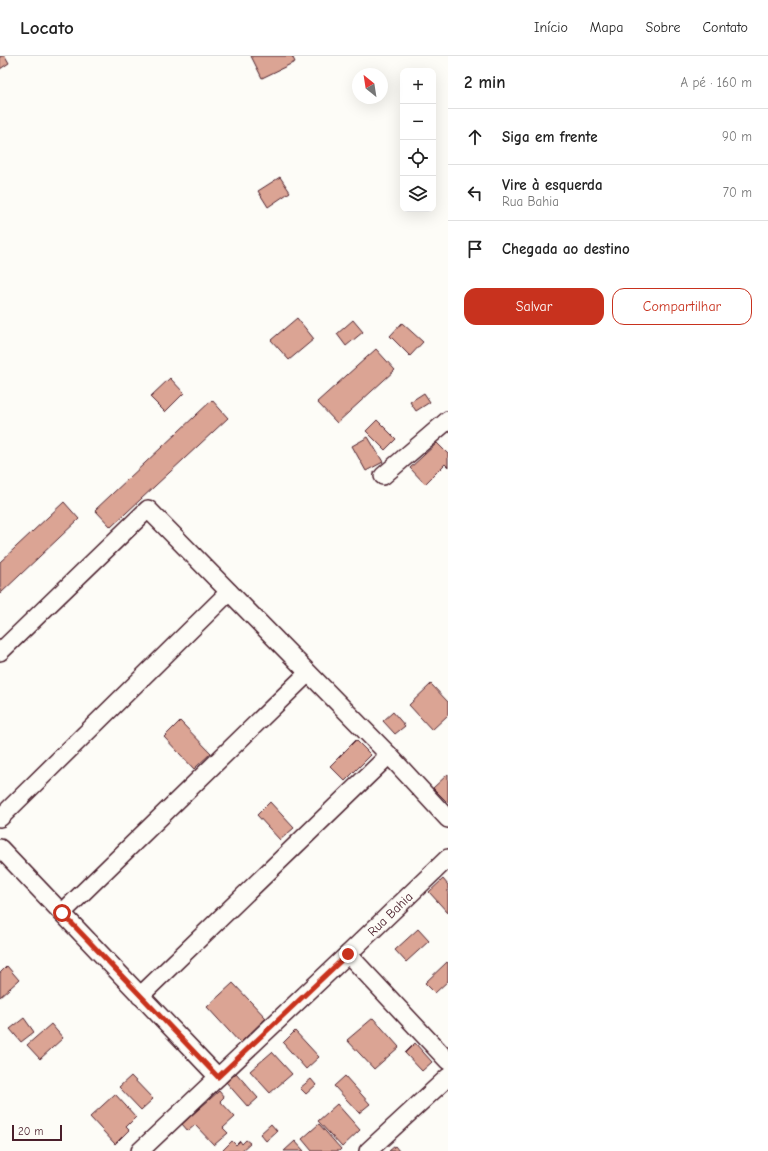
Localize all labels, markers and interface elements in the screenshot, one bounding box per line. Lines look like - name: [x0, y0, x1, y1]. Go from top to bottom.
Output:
- text: Locato: [20, 17, 74, 39]
- text: Início: [534, 19, 568, 36]
- text: Mapa: [590, 19, 623, 36]
- text: Sobre: [645, 19, 680, 36]
- text: Contato: [702, 19, 748, 36]
- north arrow: [352, 68, 388, 104]
- map controls: [400, 68, 436, 212]
- button: +: [400, 68, 436, 104]
- text: 2 min: [464, 73, 505, 92]
- text: A pé · 160 m: [681, 75, 752, 90]
- button: −: [400, 104, 436, 140]
- icon: ahead: [464, 126, 486, 148]
- text: Siga em frente: [502, 128, 598, 146]
- text: 90 m: [722, 129, 752, 144]
- button: locate: [400, 140, 436, 176]
- button: layers: [400, 176, 436, 212]
- text: Vire à esquerda: [502, 176, 603, 194]
- icon: left: [464, 182, 486, 204]
- text: 70 m: [723, 185, 752, 200]
- text: Rua Bahia: [502, 194, 559, 209]
- icon: arrive: [464, 238, 486, 260]
- text: Chegada ao destino: [502, 240, 630, 258]
- button: Salvar: [464, 288, 604, 325]
- button: Compartilhar: [612, 288, 752, 325]
- street label: Rua Bahia: [364, 889, 416, 939]
- route start: [53, 904, 71, 922]
- route end: [339, 945, 357, 963]
- scale bar: [12, 1123, 62, 1142]
- text: 20 m: [18, 1125, 43, 1138]

